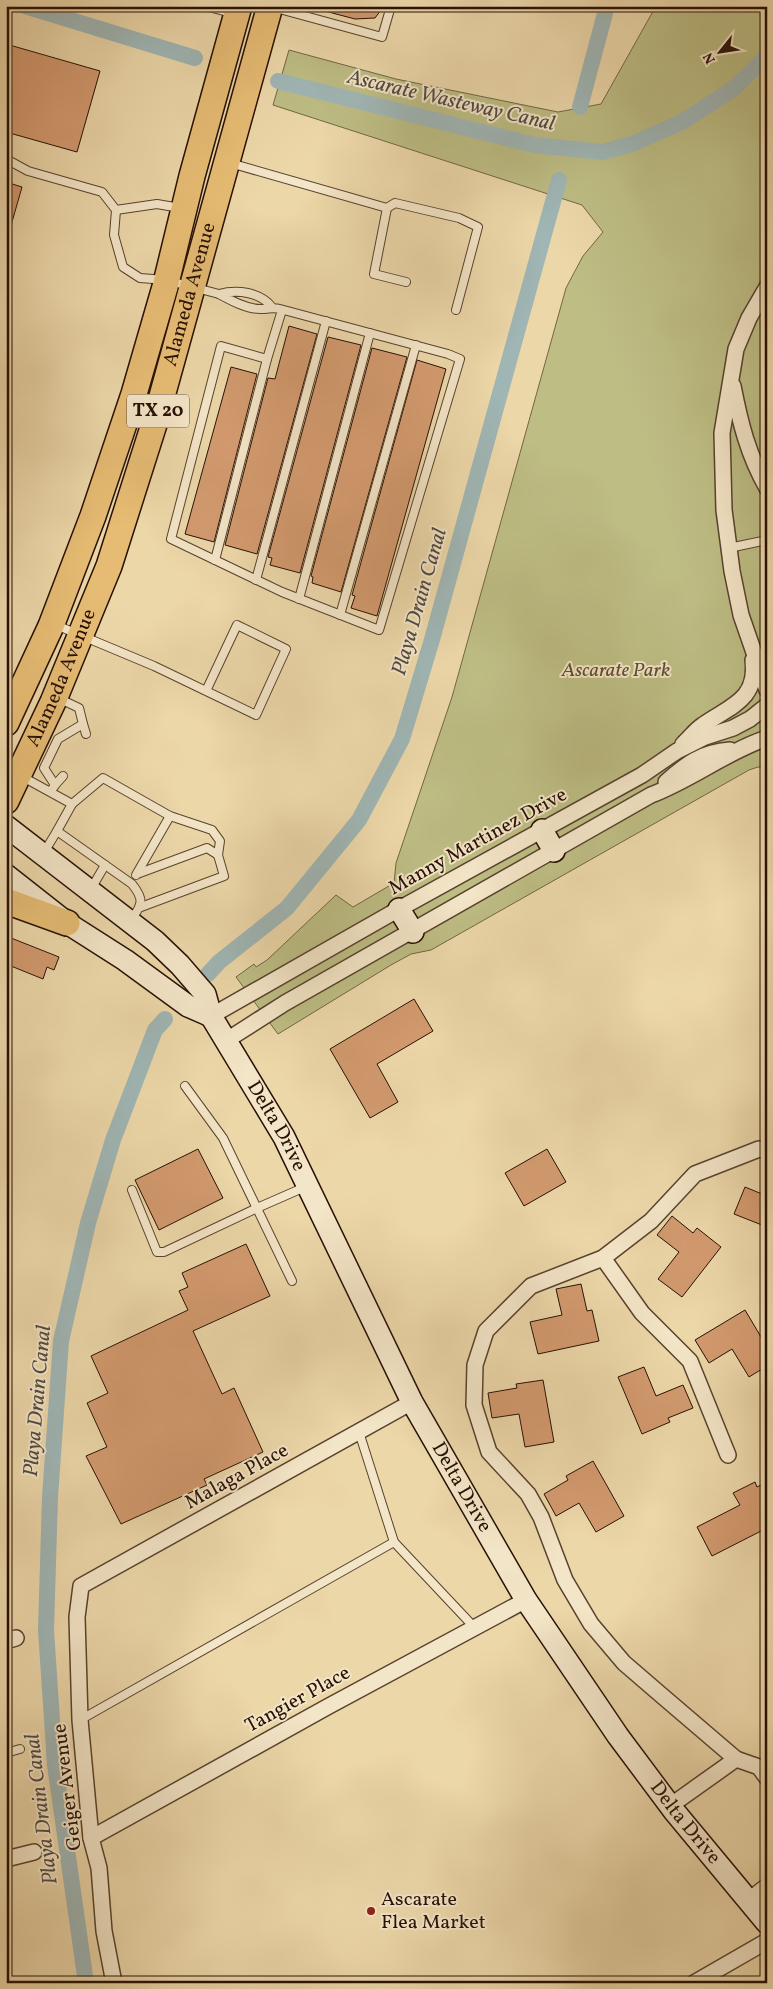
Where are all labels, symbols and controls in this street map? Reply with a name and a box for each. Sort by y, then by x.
north arrow [696,28,746,78]
text: N [699,49,721,67]
water label: Ascarate Wasteway Canal [343,63,558,139]
street label: Alameda Avenue [157,220,223,370]
road number: TX 20 [127,394,189,428]
water label: Playa Drain Canal [385,525,455,679]
street label: Alameda Avenue [20,605,104,752]
park label: Ascarate Park [561,657,670,685]
street label: Manny Martinez Drive [384,781,572,903]
street label: Delta Drive [239,1076,313,1176]
water label: Playa Drain Canal [17,1324,59,1478]
street label: Malaga Place [180,1437,294,1517]
street label: Delta Drive [424,1437,498,1538]
street label: Tangier Place [240,1660,356,1740]
street label: Geiger Avenue [46,1722,90,1852]
water label: Playa Drain Canal [18,1732,66,1886]
street label: Delta Drive [643,1776,727,1871]
place label: Ascarate Flea Market [381,1886,486,1937]
marker: Ascarate Flea Market [365,1905,377,1917]

